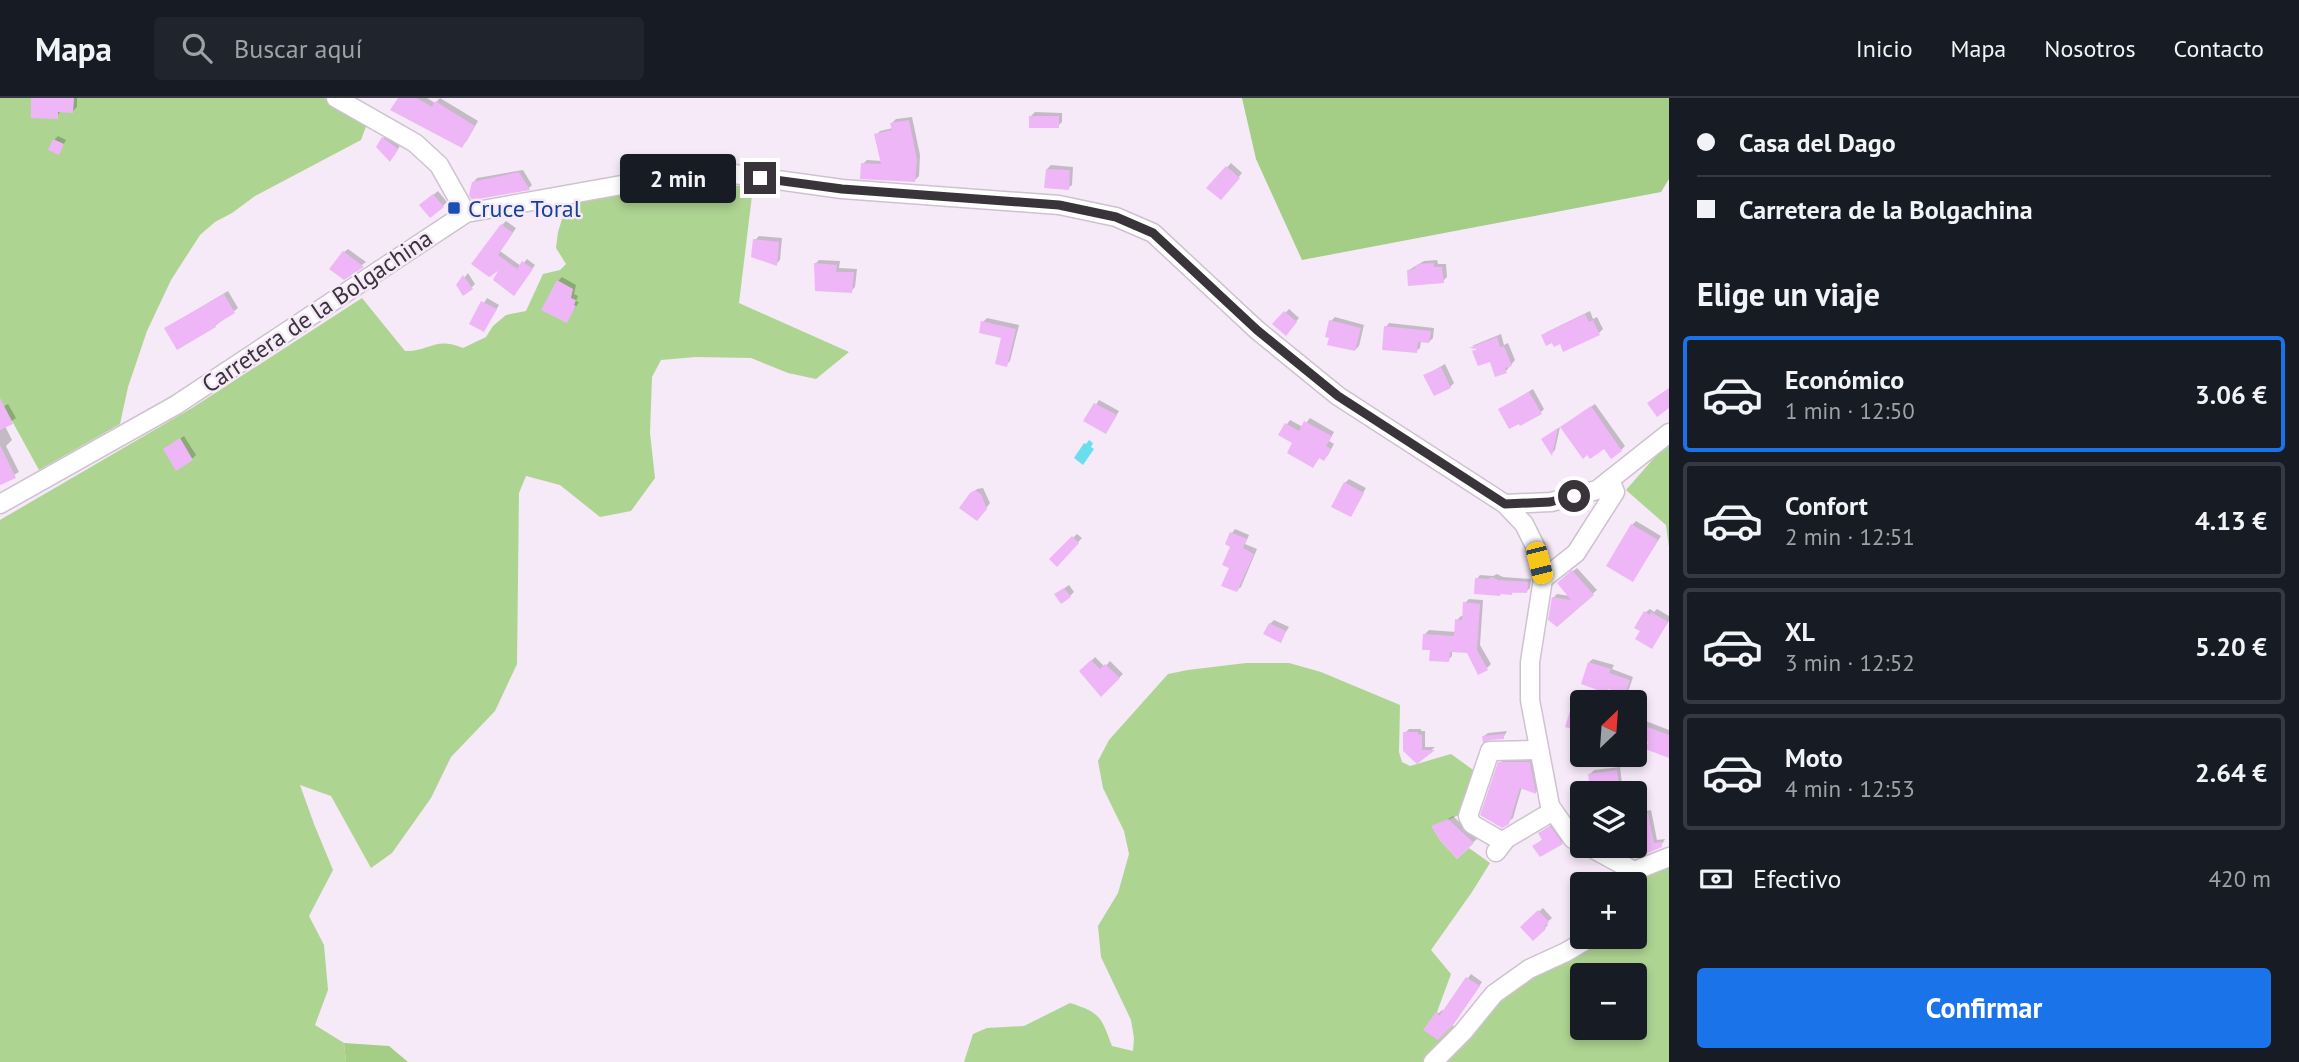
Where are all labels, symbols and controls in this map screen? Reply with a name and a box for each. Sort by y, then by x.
search box [154,17,644,80]
text: Mapa [35,27,112,70]
icon: search [178,29,216,67]
text: Buscar aquí [234,32,362,65]
text: Inicio [1856,33,1913,64]
text: Mapa [1951,33,2006,64]
text: Nosotros [2044,33,2136,64]
text: Contacto [2174,33,2264,64]
text: Casa del Dago [1739,126,1896,159]
callout: 2 min [620,154,736,202]
route end [744,162,776,194]
text: 2 min [650,164,706,193]
place label: Cruce Toral [468,193,581,224]
text: Carretera de la Bolgachina [1739,193,2033,226]
marker: Cruce Toral [446,200,462,216]
street label: Carretera de la Bolgachina [196,222,438,400]
text: Elige un viaje [1697,273,1880,315]
icon: car [1701,363,1764,426]
text: Económico [1785,363,1904,396]
text: 3.06 € [2195,378,2267,411]
text: 1 min · 12:50 [1785,396,1915,425]
route start [1558,480,1590,512]
icon: car [1701,489,1764,552]
text: Confort [1785,489,1868,522]
text: 4.13 € [2195,504,2267,537]
text: 2 min · 12:51 [1785,522,1915,551]
car [1524,540,1555,586]
icon: car [1701,615,1764,678]
text: XL [1785,615,1815,648]
text: 5.20 € [2195,630,2267,663]
text: 3 min · 12:52 [1785,648,1915,677]
north arrow [1570,690,1647,766]
map controls [1570,690,1647,1040]
icon: car [1701,741,1764,804]
text: Moto [1785,741,1843,774]
text: 2.64 € [2195,756,2267,789]
text: 4 min · 12:53 [1785,774,1915,803]
button: layers [1570,781,1647,858]
icon: cash [1697,860,1735,898]
text: Efectivo [1753,862,1842,895]
text: 420 m [2209,864,2271,893]
button: + [1570,872,1647,949]
button: − [1570,963,1647,1040]
button: Confirmar [1697,968,2271,1048]

